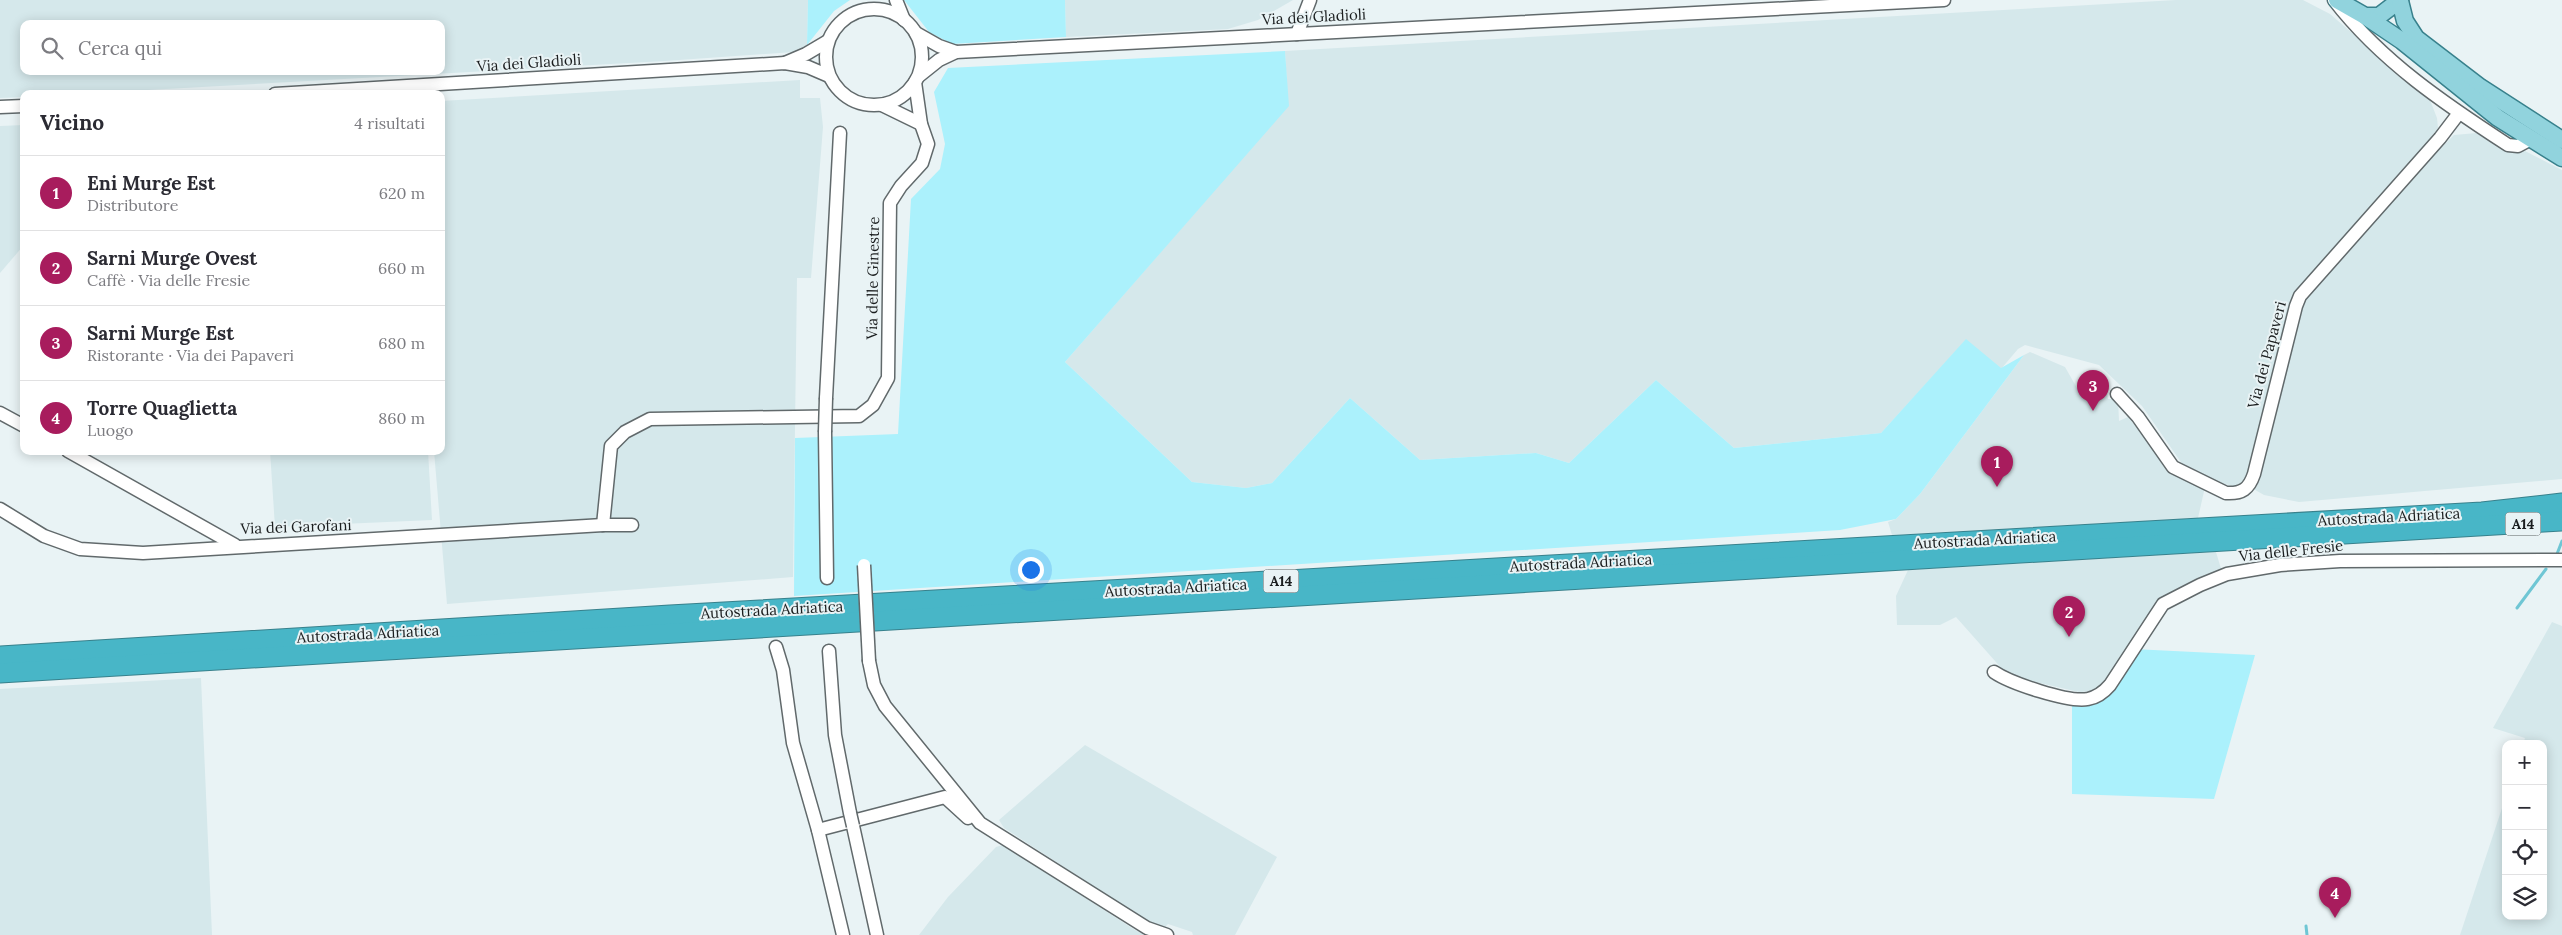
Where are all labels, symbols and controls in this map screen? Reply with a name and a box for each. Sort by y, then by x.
street label: Via dei Gladioli [1260,4,1367,29]
search box [20,20,445,75]
icon: search [38,34,66,62]
text: Cerca qui [78,36,162,60]
street label: Via dei Gladioli [475,49,582,76]
text: Vicino [40,109,104,136]
text: 4 risultati [354,113,425,133]
text: Eni Murge Est [87,171,215,195]
text: 1 [53,183,59,203]
text: 620 m [379,183,425,203]
text: Distributore [87,195,178,215]
street label: Via delle Ginestre [862,216,883,341]
text: Sarni Murge Ovest [87,246,257,270]
text: 2 [52,258,60,278]
text: 660 m [378,258,425,278]
text: Caffè · Via delle Fresie [87,270,250,290]
street label: Via dei Papaveri [2243,299,2290,412]
text: Sarni Murge Est [87,321,234,345]
text: 3 [52,333,60,353]
text: 680 m [378,333,425,353]
text: Ristorante · Via dei Papaveri [87,345,294,365]
pin: 3 [2077,370,2109,411]
text: Torre Quaglietta [87,396,237,420]
text: 4 [52,408,60,428]
text: 860 m [378,408,425,428]
text: Luogo [87,420,133,440]
pin: 1 [1981,446,2013,487]
street label: Autostrada Adriatica [2316,503,2461,530]
road number: A14 [2506,512,2540,536]
street label: Via dei Garofani [239,515,352,538]
street label: Autostrada Adriatica [1912,526,2057,553]
street label: Via delle Fresie [2237,536,2344,566]
street label: Autostrada Adriatica [1508,549,1653,576]
your location [1018,557,1044,583]
road number: A14 [1264,570,1298,592]
street label: Autostrada Adriatica [1103,574,1248,601]
street label: Autostrada Adriatica [699,596,844,623]
pin: 2 [2053,596,2085,637]
street label: Autostrada Adriatica [295,620,440,647]
map controls [2502,740,2547,920]
button: + [2502,740,2547,785]
button: − [2502,785,2547,830]
button: locate [2502,830,2547,875]
button: layers [2502,875,2547,920]
pin: 4 [2319,877,2351,918]

